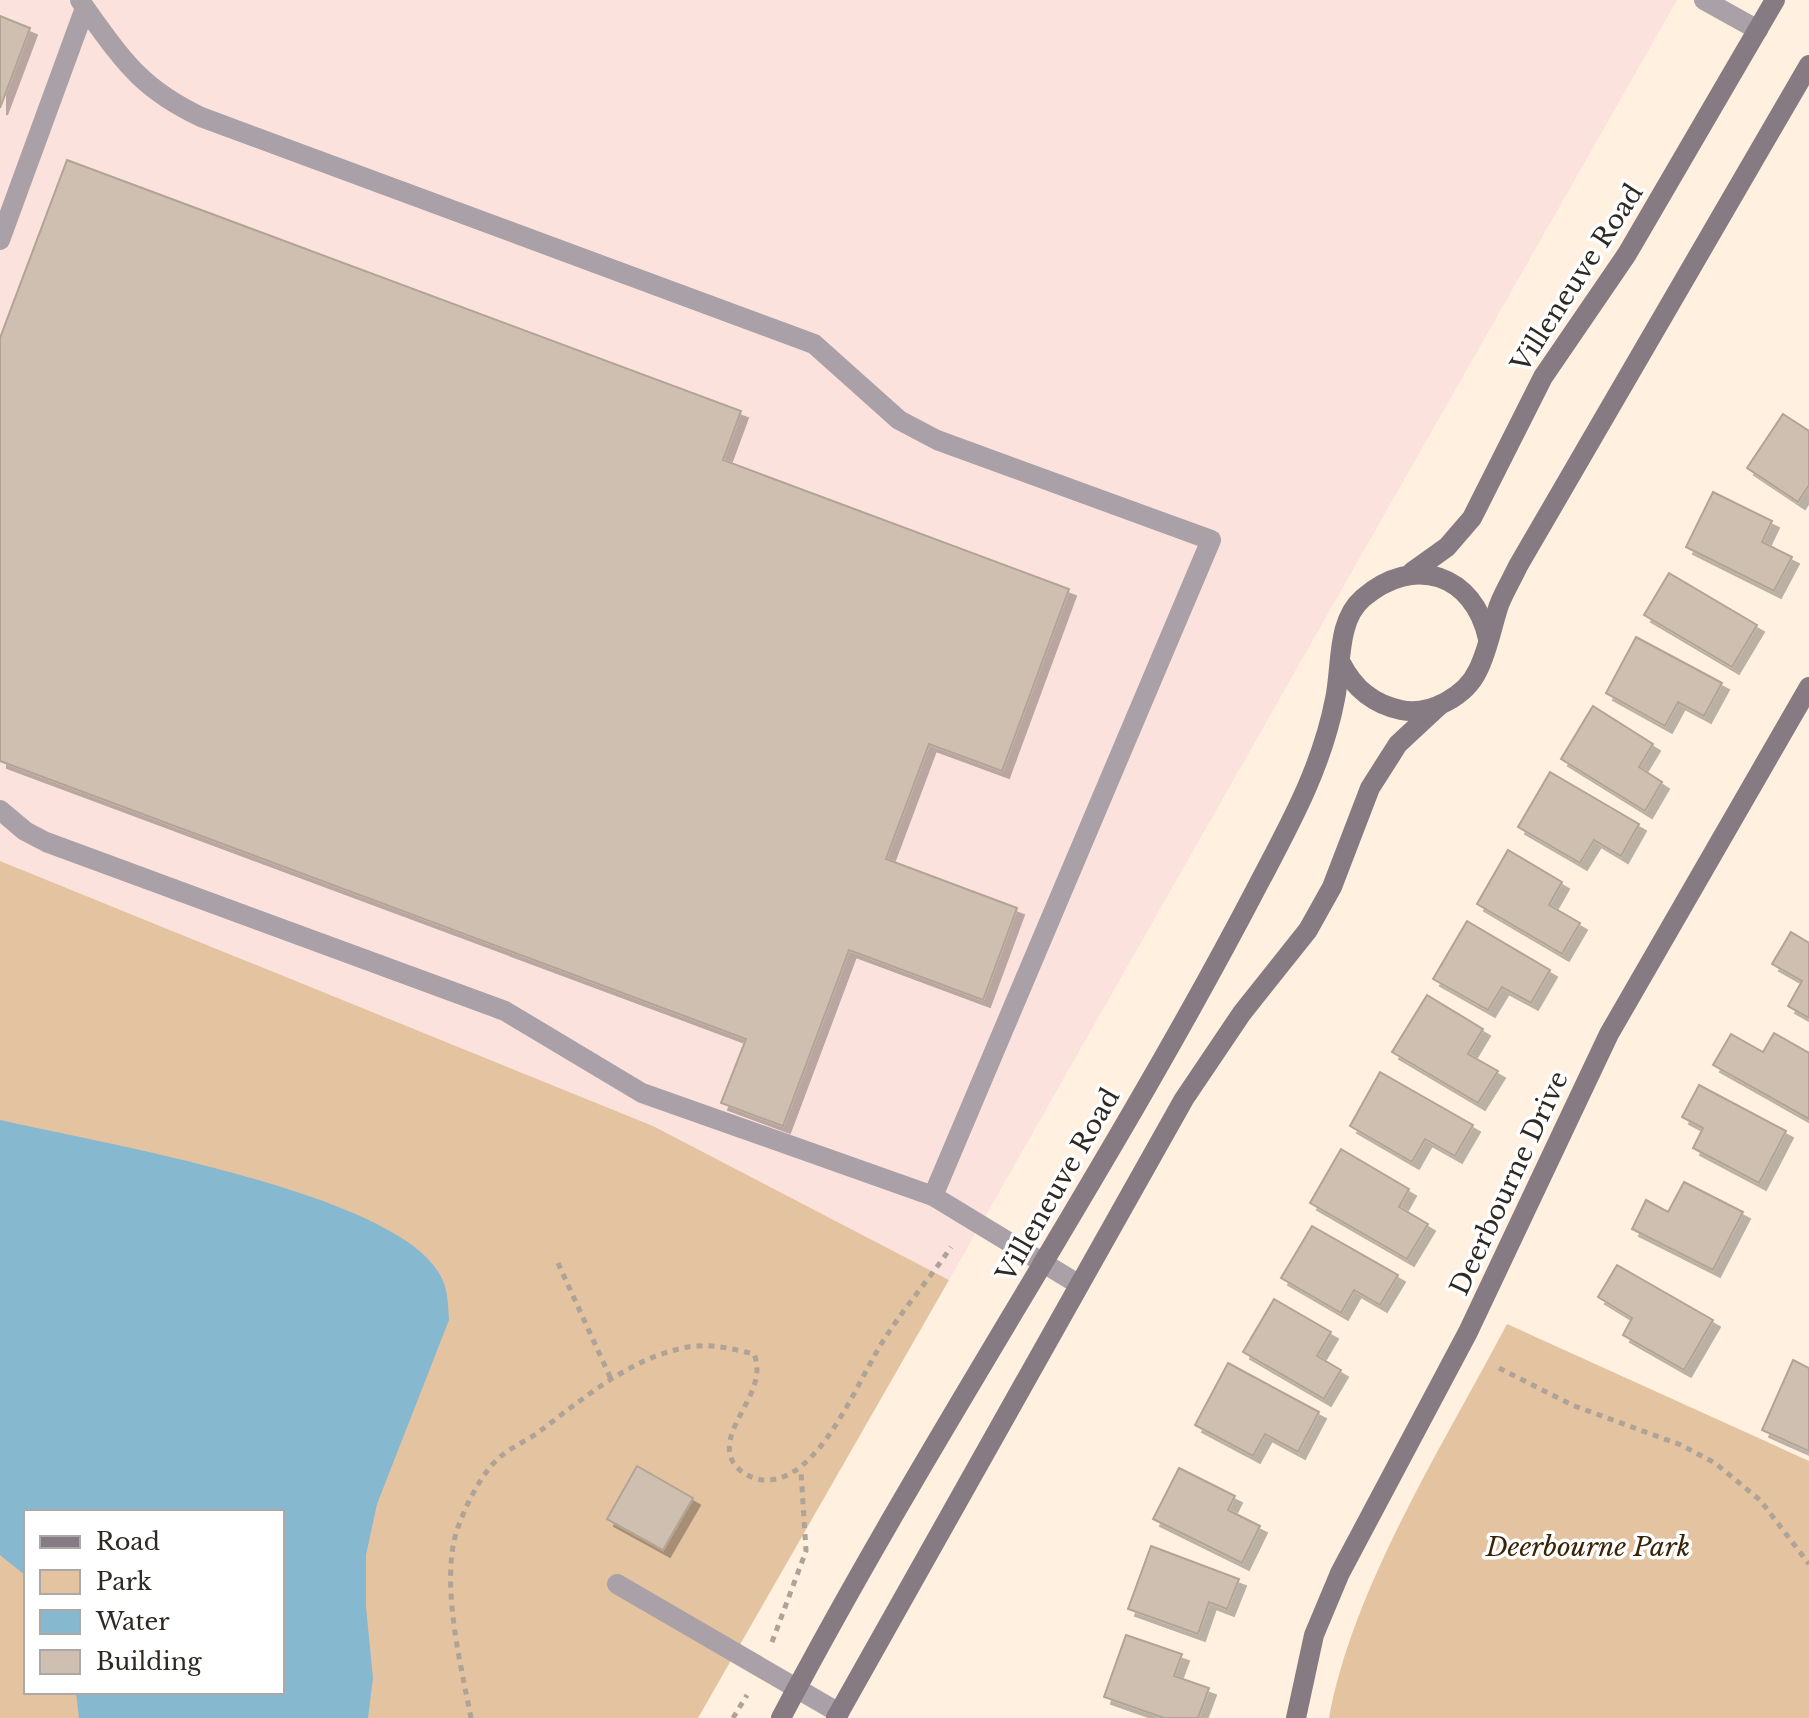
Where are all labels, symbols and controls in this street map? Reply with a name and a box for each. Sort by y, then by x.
street label: Villeneuve Road [1504,178,1650,379]
street label: Deerbourne Drive [1443,1066,1575,1300]
street label: Villeneuve Road [989,1083,1126,1288]
legend [24,1510,284,1694]
text: Road [96,1527,160,1556]
park label: Deerbourne Park [1485,1531,1690,1563]
text: Park [96,1567,152,1596]
text: Water [95,1607,170,1636]
text: Building [96,1647,202,1676]

